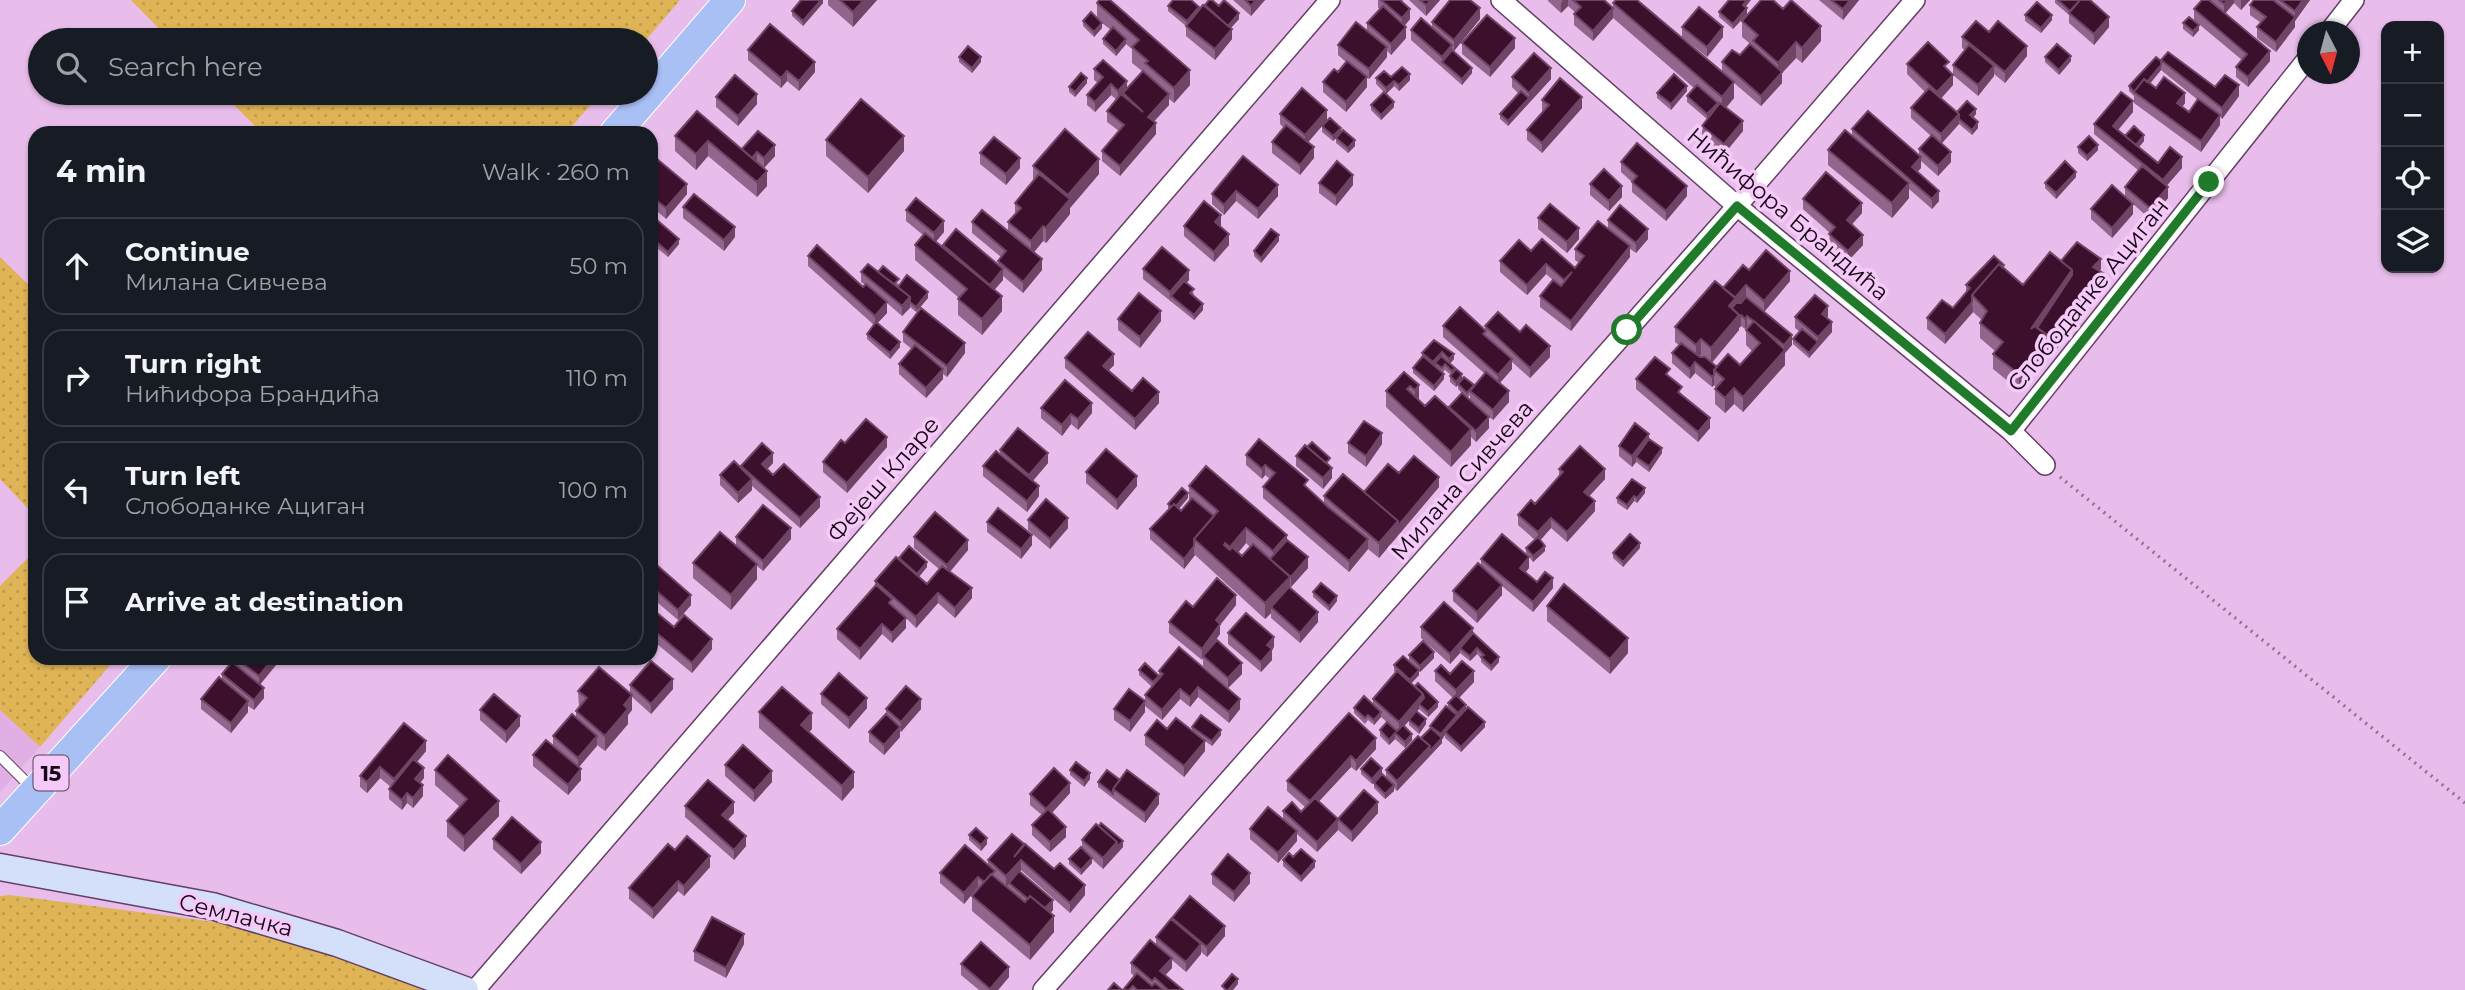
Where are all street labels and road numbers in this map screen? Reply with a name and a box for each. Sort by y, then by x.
street label: Нићифора Брандића [1681,121,1895,307]
street label: Слободанке Ациган [2001,193,2175,397]
street label: Милана Сивчева [1385,394,1539,566]
street label: Фејеш Кларе [821,411,945,547]
road number: 15 [34,756,68,790]
street label: Семлачка [176,887,296,943]

